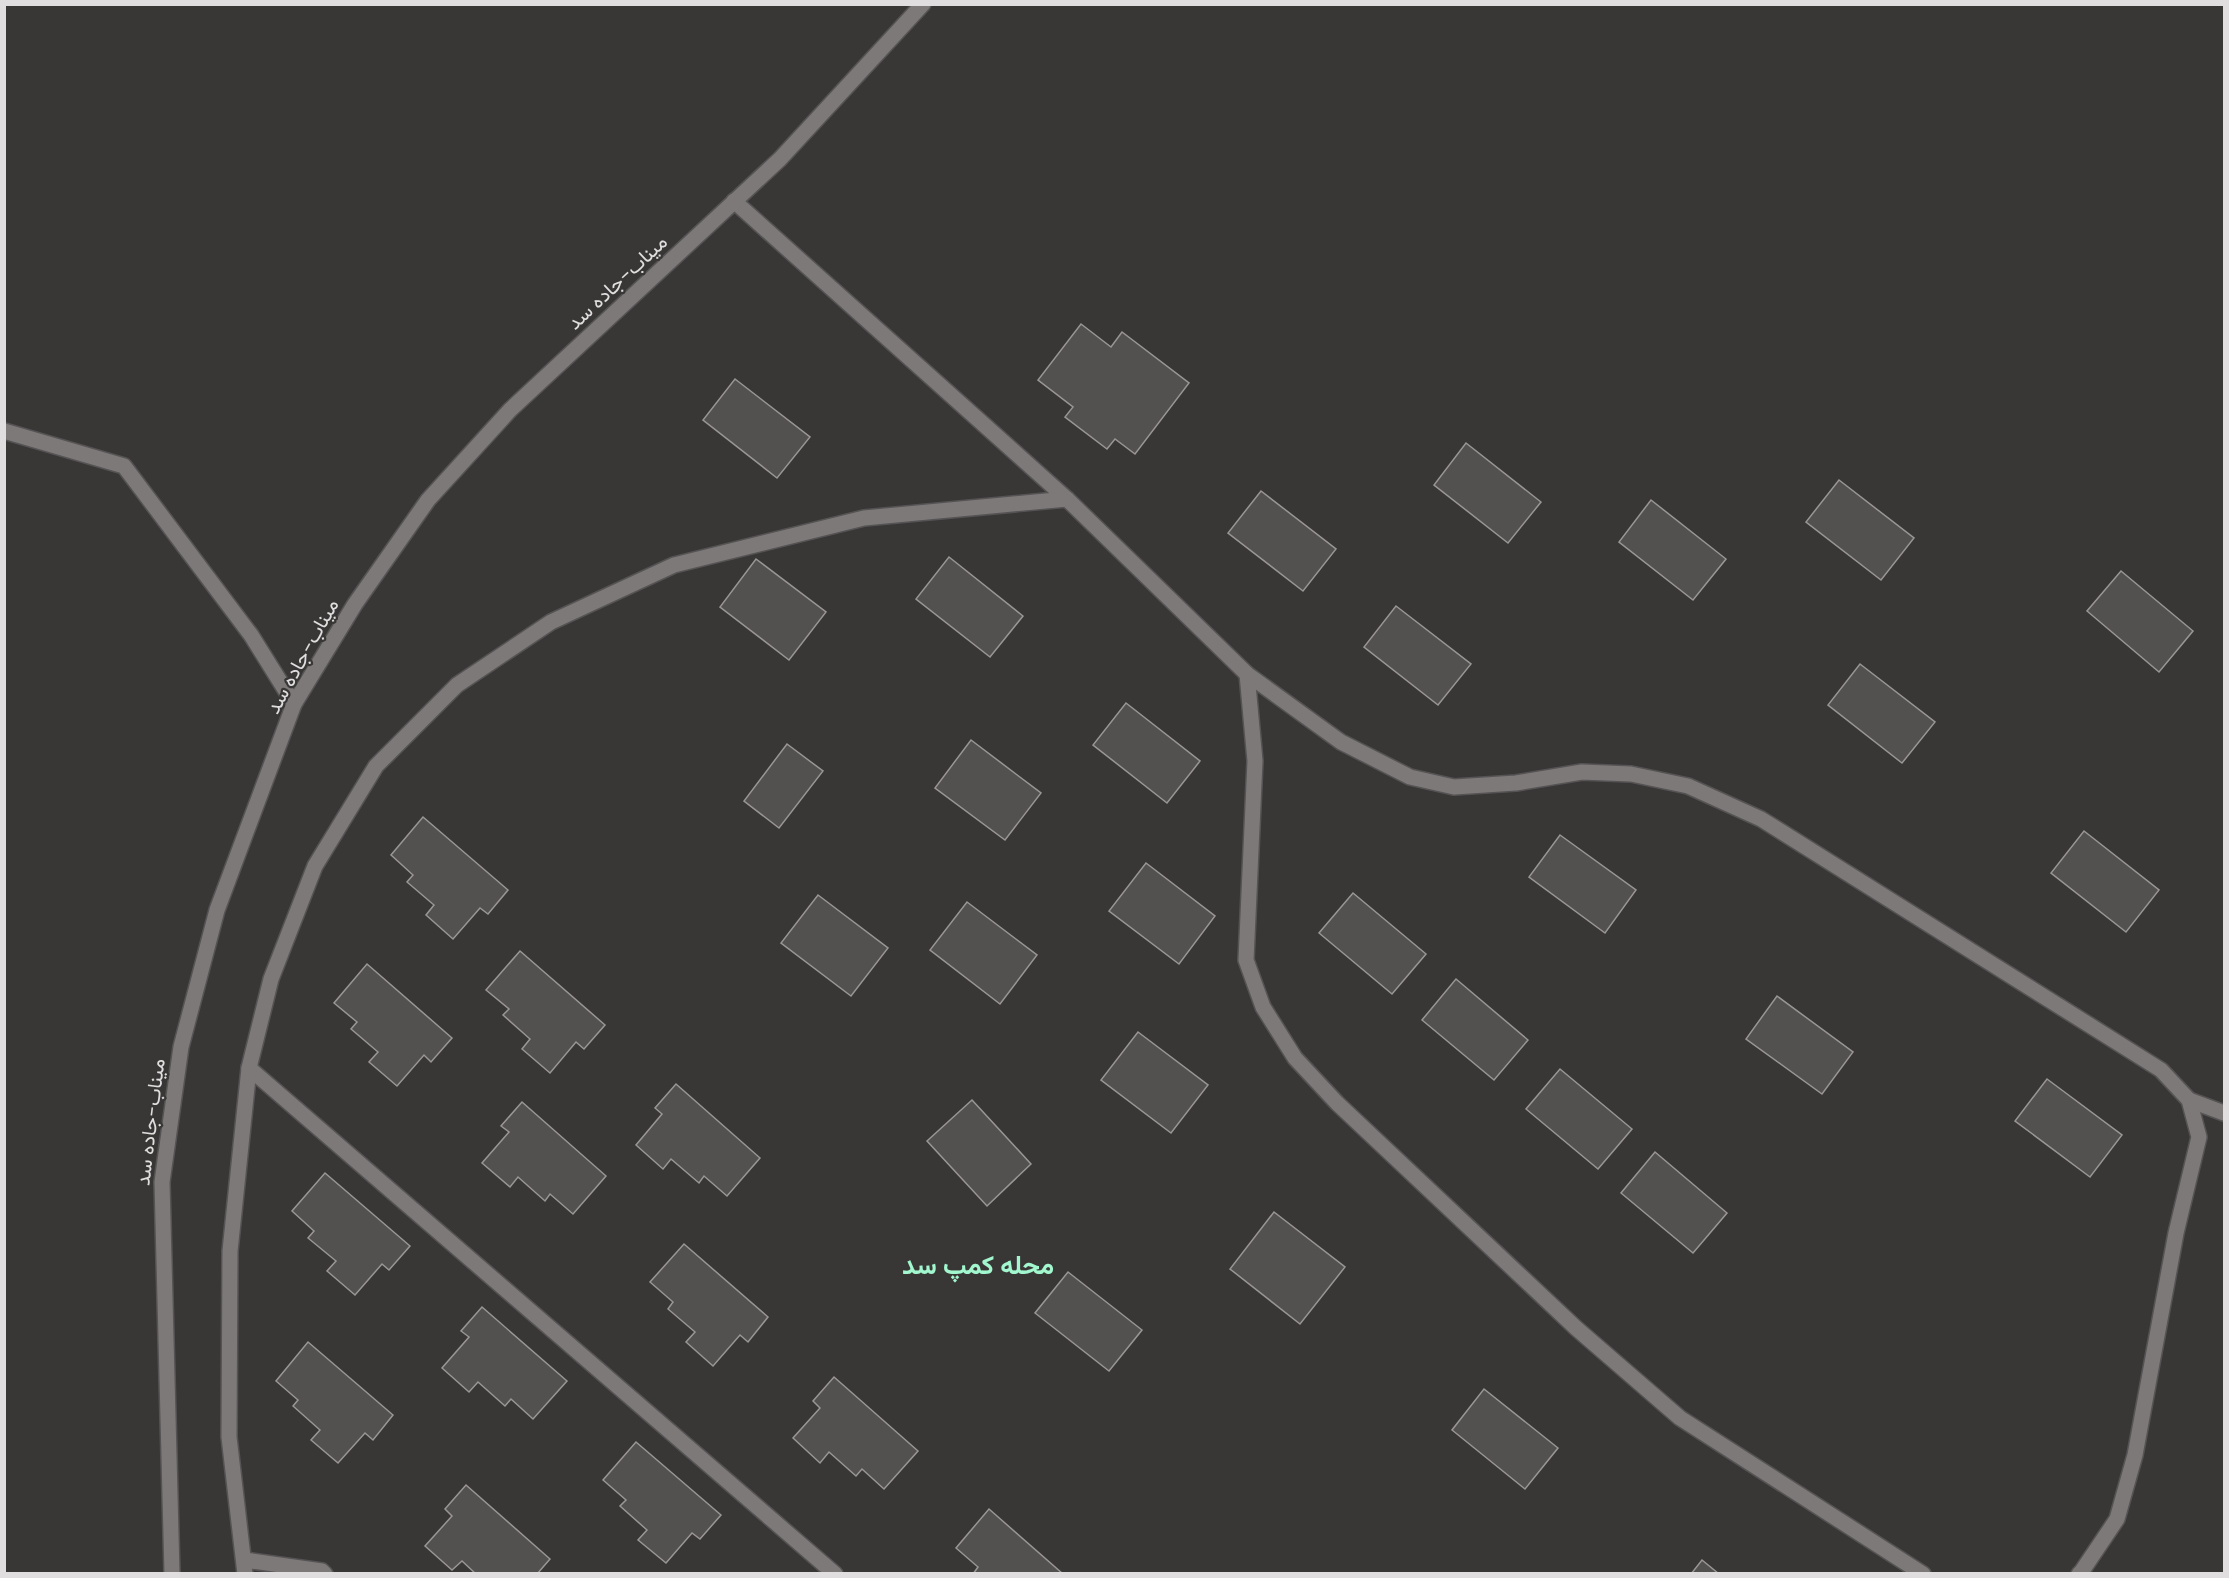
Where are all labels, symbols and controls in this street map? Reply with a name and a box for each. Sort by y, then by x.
street label: میناب-جاده سد [561,229,672,334]
street label: میناب-جاده سد [260,594,343,718]
street label: میناب-جاده سد [129,1057,170,1187]
district label: محله کمپ سد [902,1248,1054,1283]

